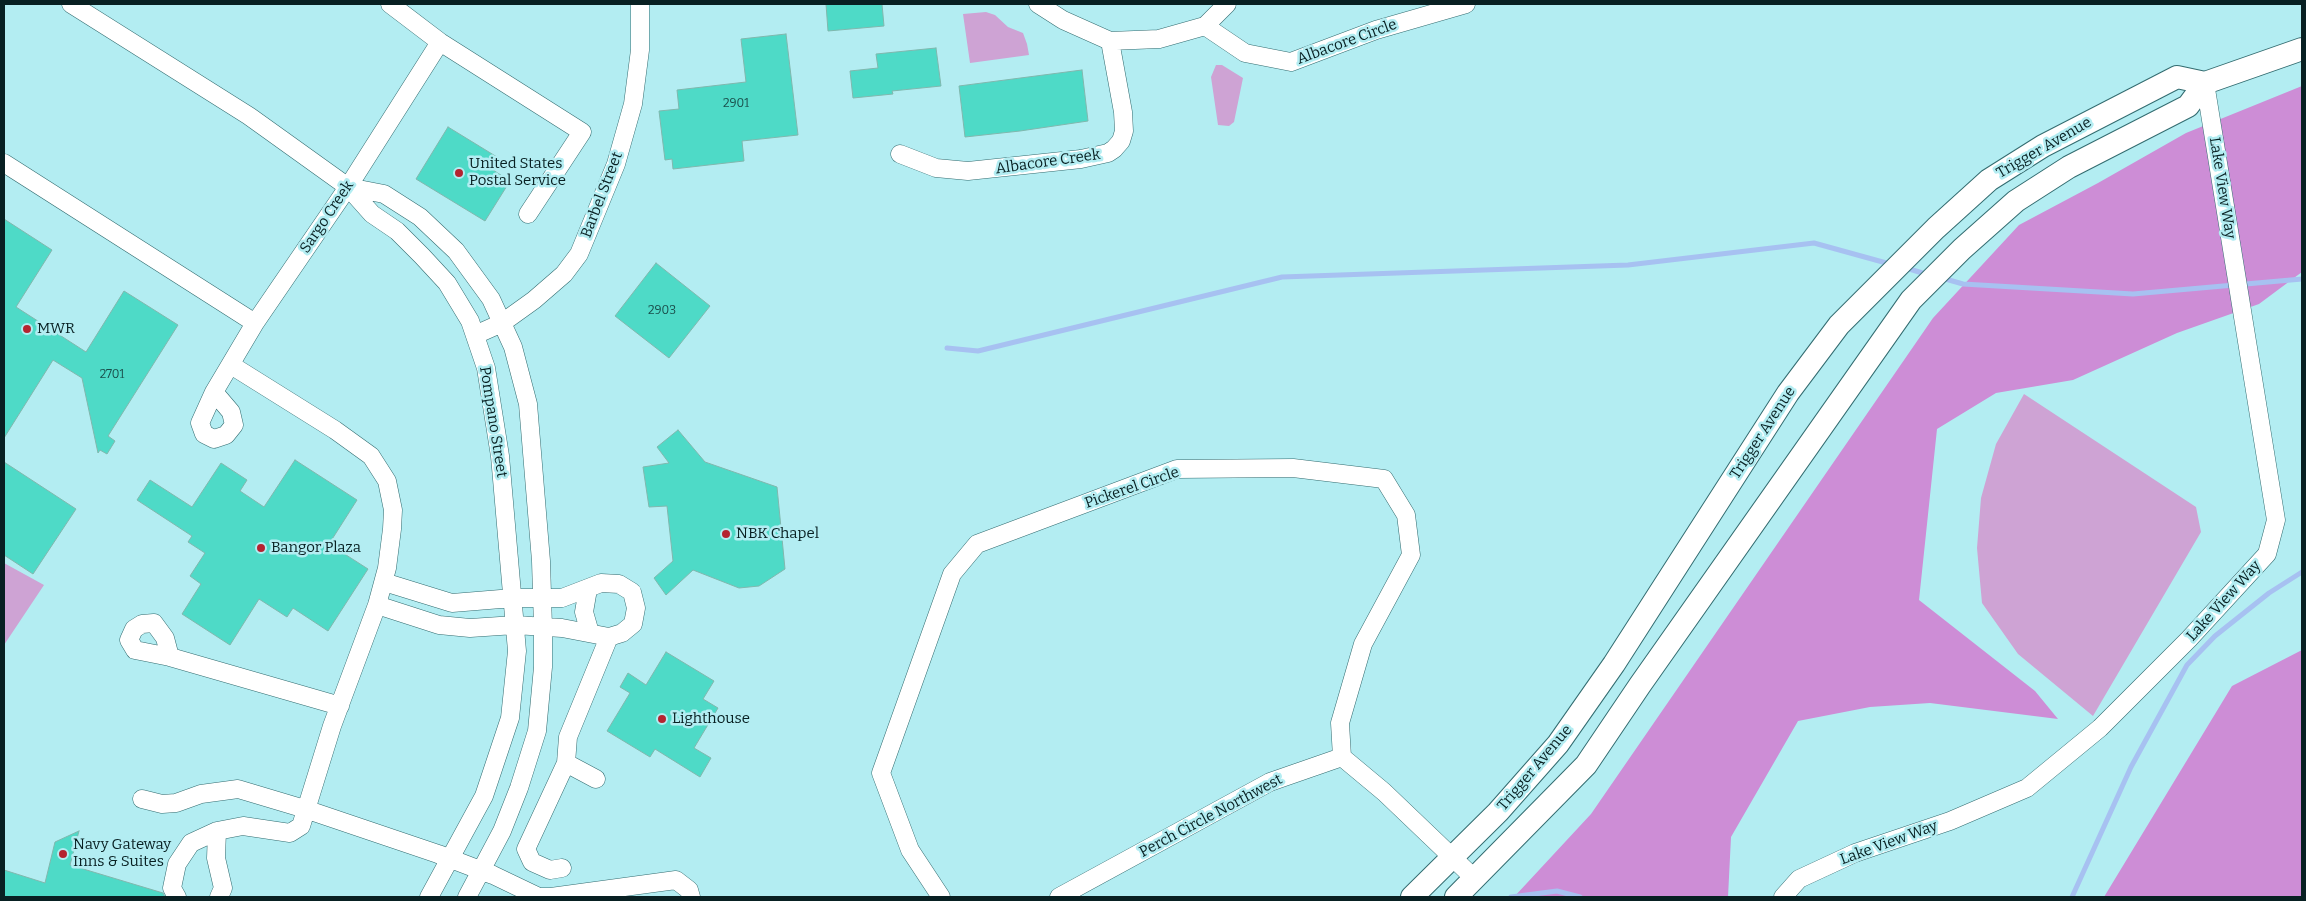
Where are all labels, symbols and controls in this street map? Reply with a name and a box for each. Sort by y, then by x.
street label: Albacore Circle [1295,16,1399,68]
house number: 2901 [723,97,749,111]
street label: Trigger Avenue [1993,114,2095,182]
street label: Lake View Way [2205,136,2239,240]
street label: Albacore Creek [994,146,1102,178]
street label: Barbel Street [577,150,627,240]
place label: United States Postal Service [469,155,566,190]
marker: United States Postal Service [453,167,465,179]
street label: Sargo Creek [296,177,358,257]
house number: 2903 [648,304,676,318]
place label: MWR [37,320,75,338]
marker: MWR [21,323,33,335]
street label: Pompano Street [475,365,511,479]
house number: 2701 [100,368,124,382]
street label: Trigger Avenue [1726,383,1800,483]
street label: Pickerel Circle [1082,463,1182,513]
place label: NBK Chapel [736,525,819,543]
marker: NBK Chapel [720,528,732,540]
place label: Bangor Plaza [271,539,361,557]
marker: Bangor Plaza [255,542,267,554]
street label: Lake View Way [2183,557,2265,645]
place label: Lighthouse [672,710,750,728]
marker: Lighthouse [656,713,668,725]
street label: Trigger Avenue [1494,721,1576,815]
street label: Perch Circle Northwest [1136,771,1286,861]
street label: Lake View Way [1838,817,1940,869]
place label: Navy Gateway Inns & Suites [73,836,171,871]
marker: Navy Gateway Inns & Suites [57,848,69,860]

